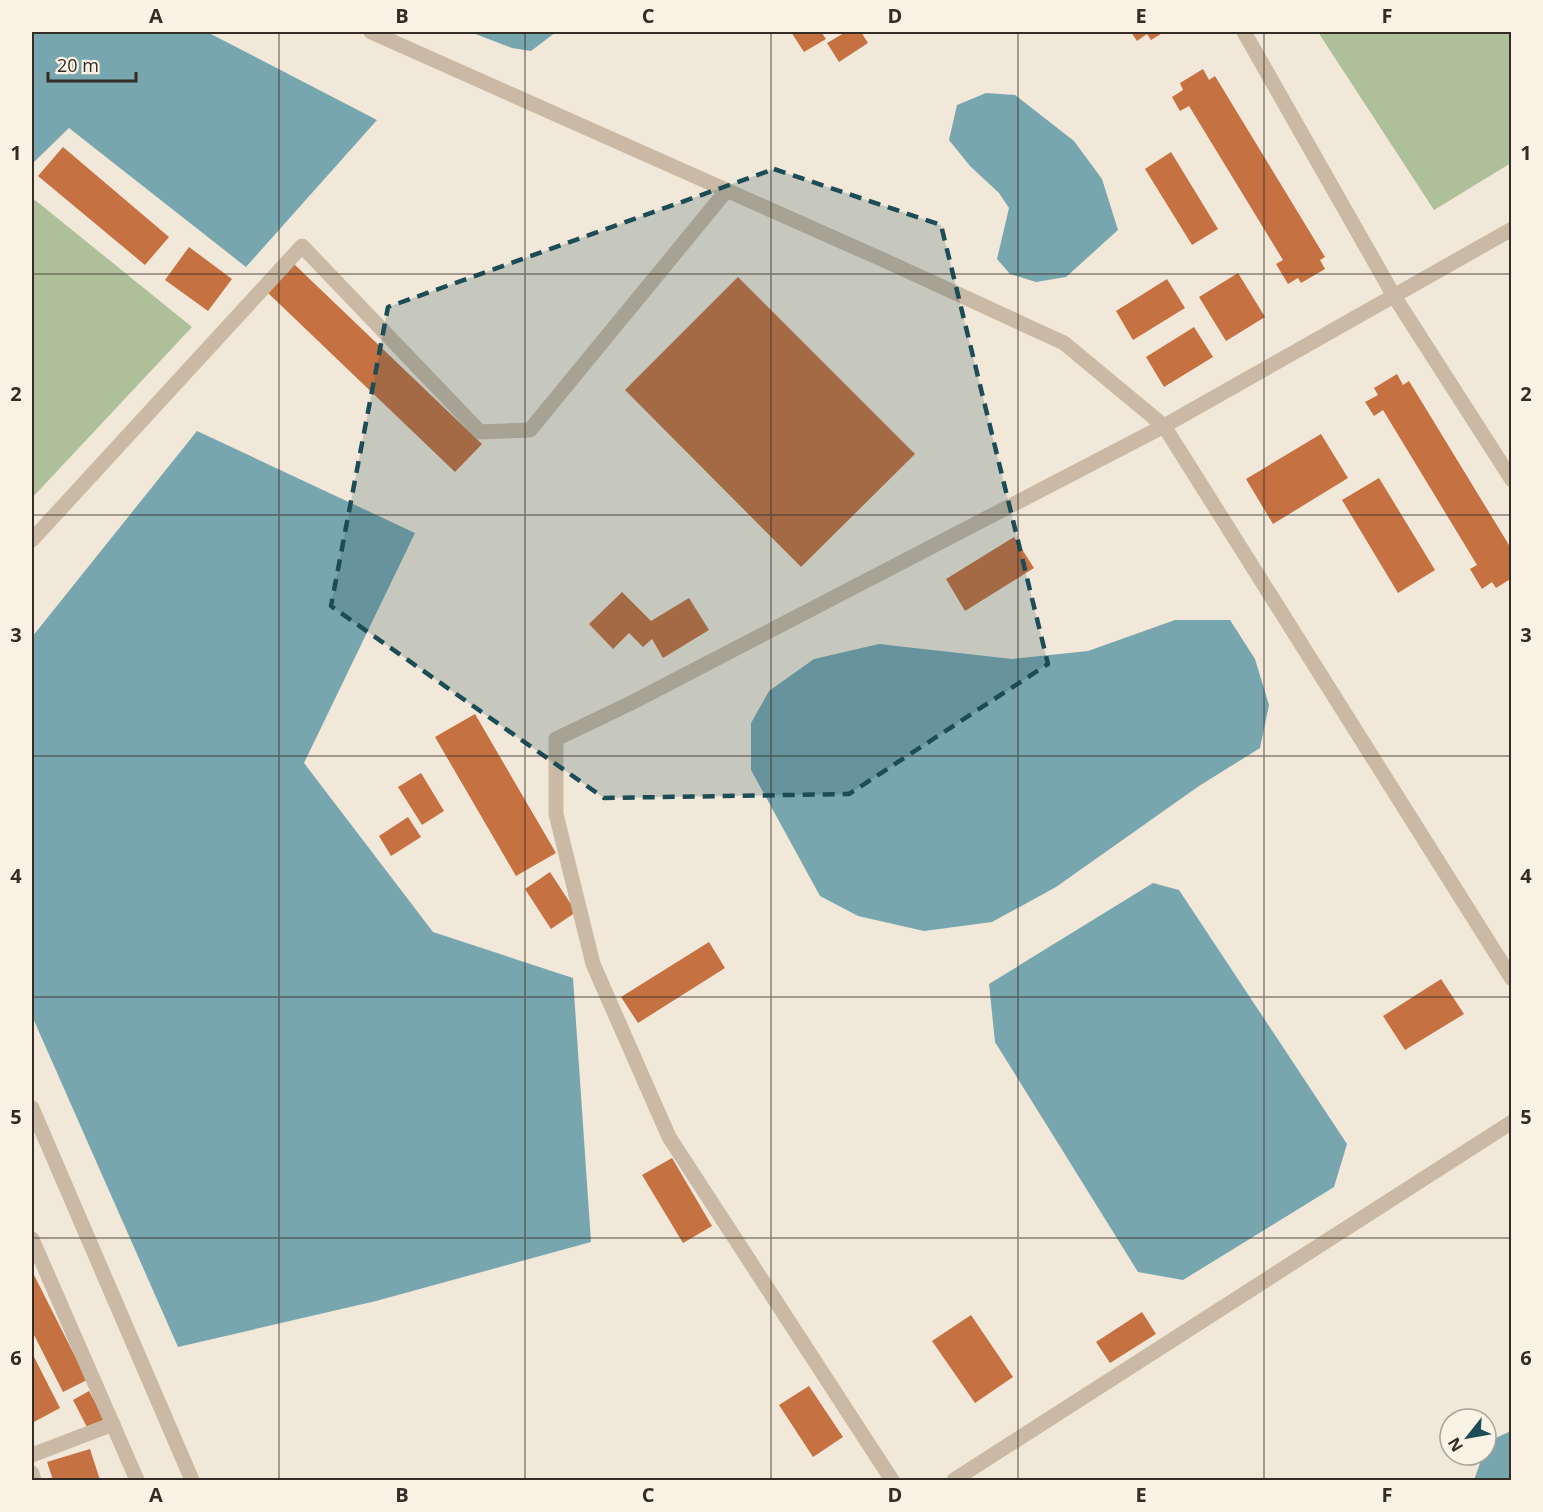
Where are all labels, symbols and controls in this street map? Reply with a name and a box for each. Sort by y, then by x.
text: A [149,2,163,29]
text: B [395,2,409,29]
text: C [642,2,655,29]
text: D [888,2,902,29]
text: E [1135,2,1147,29]
text: F [1382,2,1392,29]
scale bar [48,45,136,83]
text: 20 m [57,53,99,77]
text: 1 [10,139,22,166]
text: 1 [1520,139,1532,166]
text: 2 [10,380,22,407]
text: 2 [1520,380,1532,407]
text: 3 [10,621,22,648]
text: 3 [1520,621,1532,648]
text: 4 [10,862,22,889]
text: 4 [1520,862,1532,889]
text: 5 [10,1103,22,1130]
text: 5 [1520,1103,1532,1130]
text: 6 [10,1344,22,1371]
text: 6 [1520,1344,1532,1371]
north arrow [1438,1407,1498,1467]
text: N [1442,1433,1468,1456]
text: A [149,1481,163,1508]
text: B [395,1481,409,1508]
text: C [642,1481,655,1508]
text: D [888,1481,902,1508]
text: E [1135,1481,1147,1508]
text: F [1382,1481,1392,1508]

